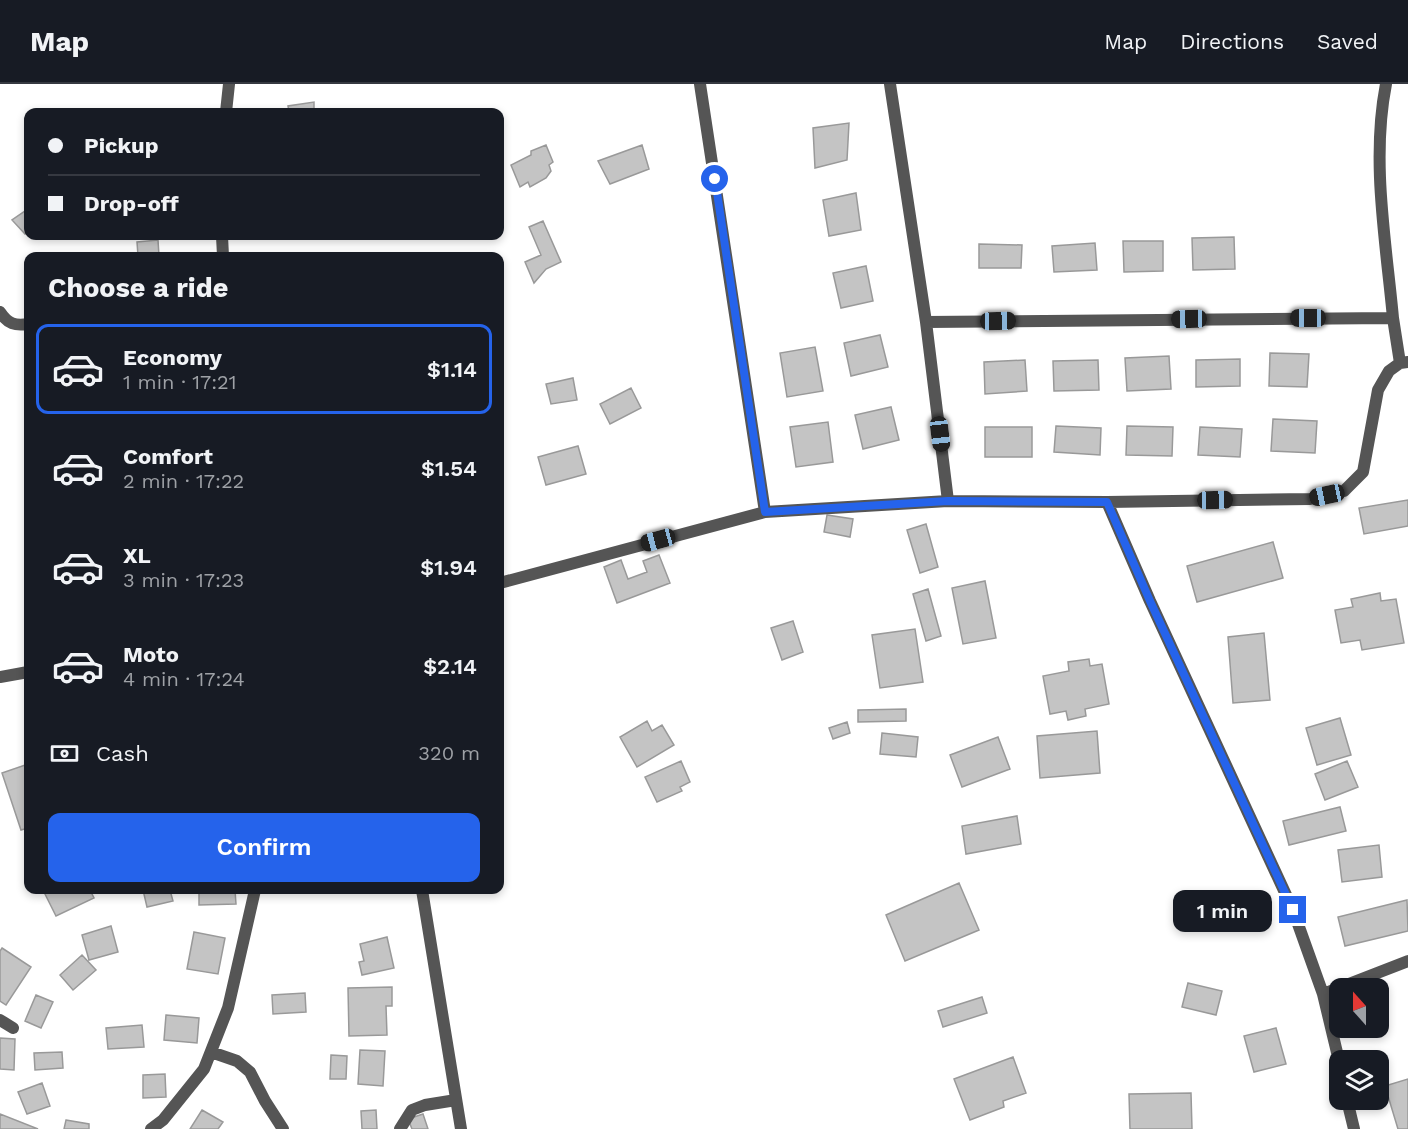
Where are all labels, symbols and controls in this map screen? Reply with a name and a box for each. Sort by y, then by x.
text: Map [30,25,89,58]
text: Map [1104,29,1147,54]
text: Directions [1180,29,1284,54]
text: Saved [1317,29,1378,54]
text: Pickup [84,133,159,158]
route start [701,165,728,192]
text: Drop-off [84,191,179,216]
text: Choose a ride [48,272,228,304]
car [1290,309,1326,327]
car [1171,310,1207,328]
car [980,312,1016,330]
icon: car [51,342,105,396]
text: Economy [123,345,222,370]
text: $1.14 [427,357,477,382]
text: 1 min · 17:21 [123,370,237,394]
car [929,415,951,453]
icon: car [51,441,105,495]
text: Comfort [123,444,213,469]
text: $1.54 [421,456,477,481]
text: 2 min · 17:22 [123,469,244,493]
car [1308,482,1346,508]
car [1197,491,1233,509]
car [638,527,678,553]
icon: car [51,540,105,594]
text: XL [123,543,151,568]
text: $1.94 [420,555,477,580]
text: 3 min · 17:23 [123,568,244,592]
icon: car [51,639,105,693]
text: Moto [123,642,179,667]
text: $2.14 [423,654,477,679]
text: 4 min · 17:24 [123,667,245,691]
icon: cash [48,737,81,770]
text: Cash [96,741,149,766]
text: 320 m [418,741,480,765]
button: Confirm [48,813,480,882]
callout: 1 min [1173,889,1272,931]
route end [1279,896,1306,923]
text: 1 min [1197,899,1248,923]
north arrow [1329,978,1389,1038]
map controls [1329,978,1389,1110]
button: layers [1329,1050,1389,1110]

